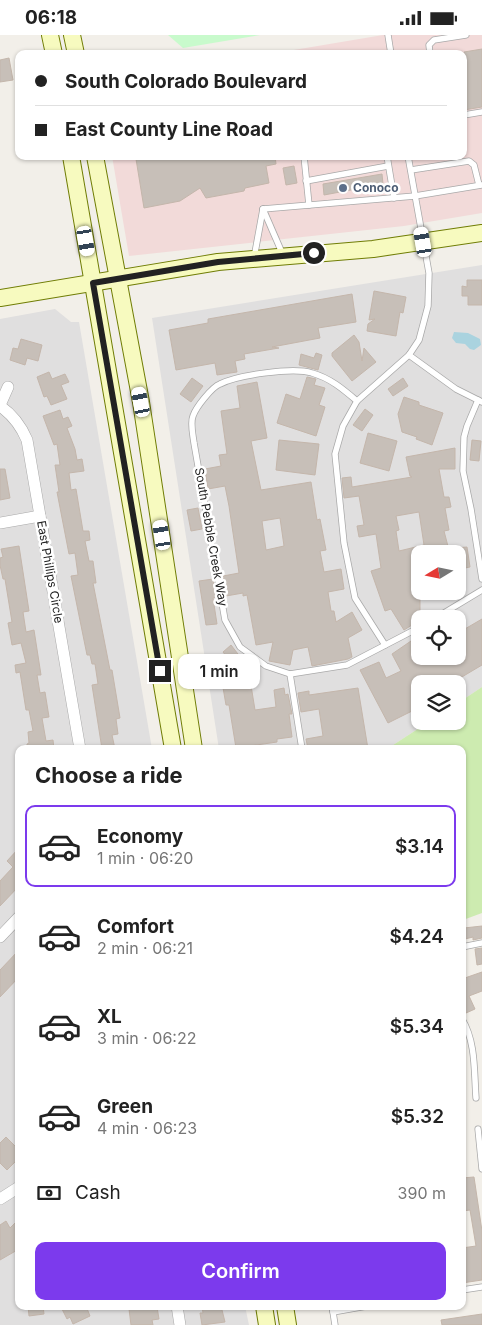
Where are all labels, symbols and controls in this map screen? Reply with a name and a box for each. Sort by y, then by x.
text: 06:18 [25,6,77,29]
text: South Colorado Boulevard [65,70,307,93]
text: East County Line Road [65,118,273,141]
place label: Conoco [353,180,399,195]
marker: Conoco [337,182,349,194]
car [76,225,95,257]
car [413,226,432,258]
route start [303,242,325,264]
car [130,386,151,418]
street label: South Pebble Creek Way [192,466,231,608]
car [152,519,171,551]
street label: East Phillips Circle [34,520,67,624]
north arrow [411,545,466,600]
map controls [411,545,466,730]
button: locate [411,610,466,665]
callout: 1 min [178,653,260,689]
route end [149,660,171,682]
text: 1 min [199,661,239,681]
button: layers [411,675,466,730]
text: Choose a ride [35,762,183,788]
icon: car [37,824,82,869]
text: Economy [97,825,183,848]
text: $3.14 [395,835,444,858]
text: 1 min · 06:20 [97,848,193,868]
icon: car [37,914,82,959]
text: Comfort [97,915,174,938]
text: $4.24 [389,925,444,948]
text: 2 min · 06:21 [97,938,193,958]
icon: car [37,1004,82,1049]
text: XL [97,1005,122,1028]
text: $5.34 [390,1015,444,1038]
text: 3 min · 06:22 [97,1028,196,1048]
icon: car [37,1094,82,1139]
text: Green [97,1095,153,1118]
text: $5.32 [391,1105,444,1128]
text: 4 min · 06:23 [97,1118,197,1138]
icon: cash [35,1179,63,1207]
text: Cash [75,1181,121,1204]
text: 390 m [398,1183,446,1203]
button: Confirm [35,1242,446,1300]

